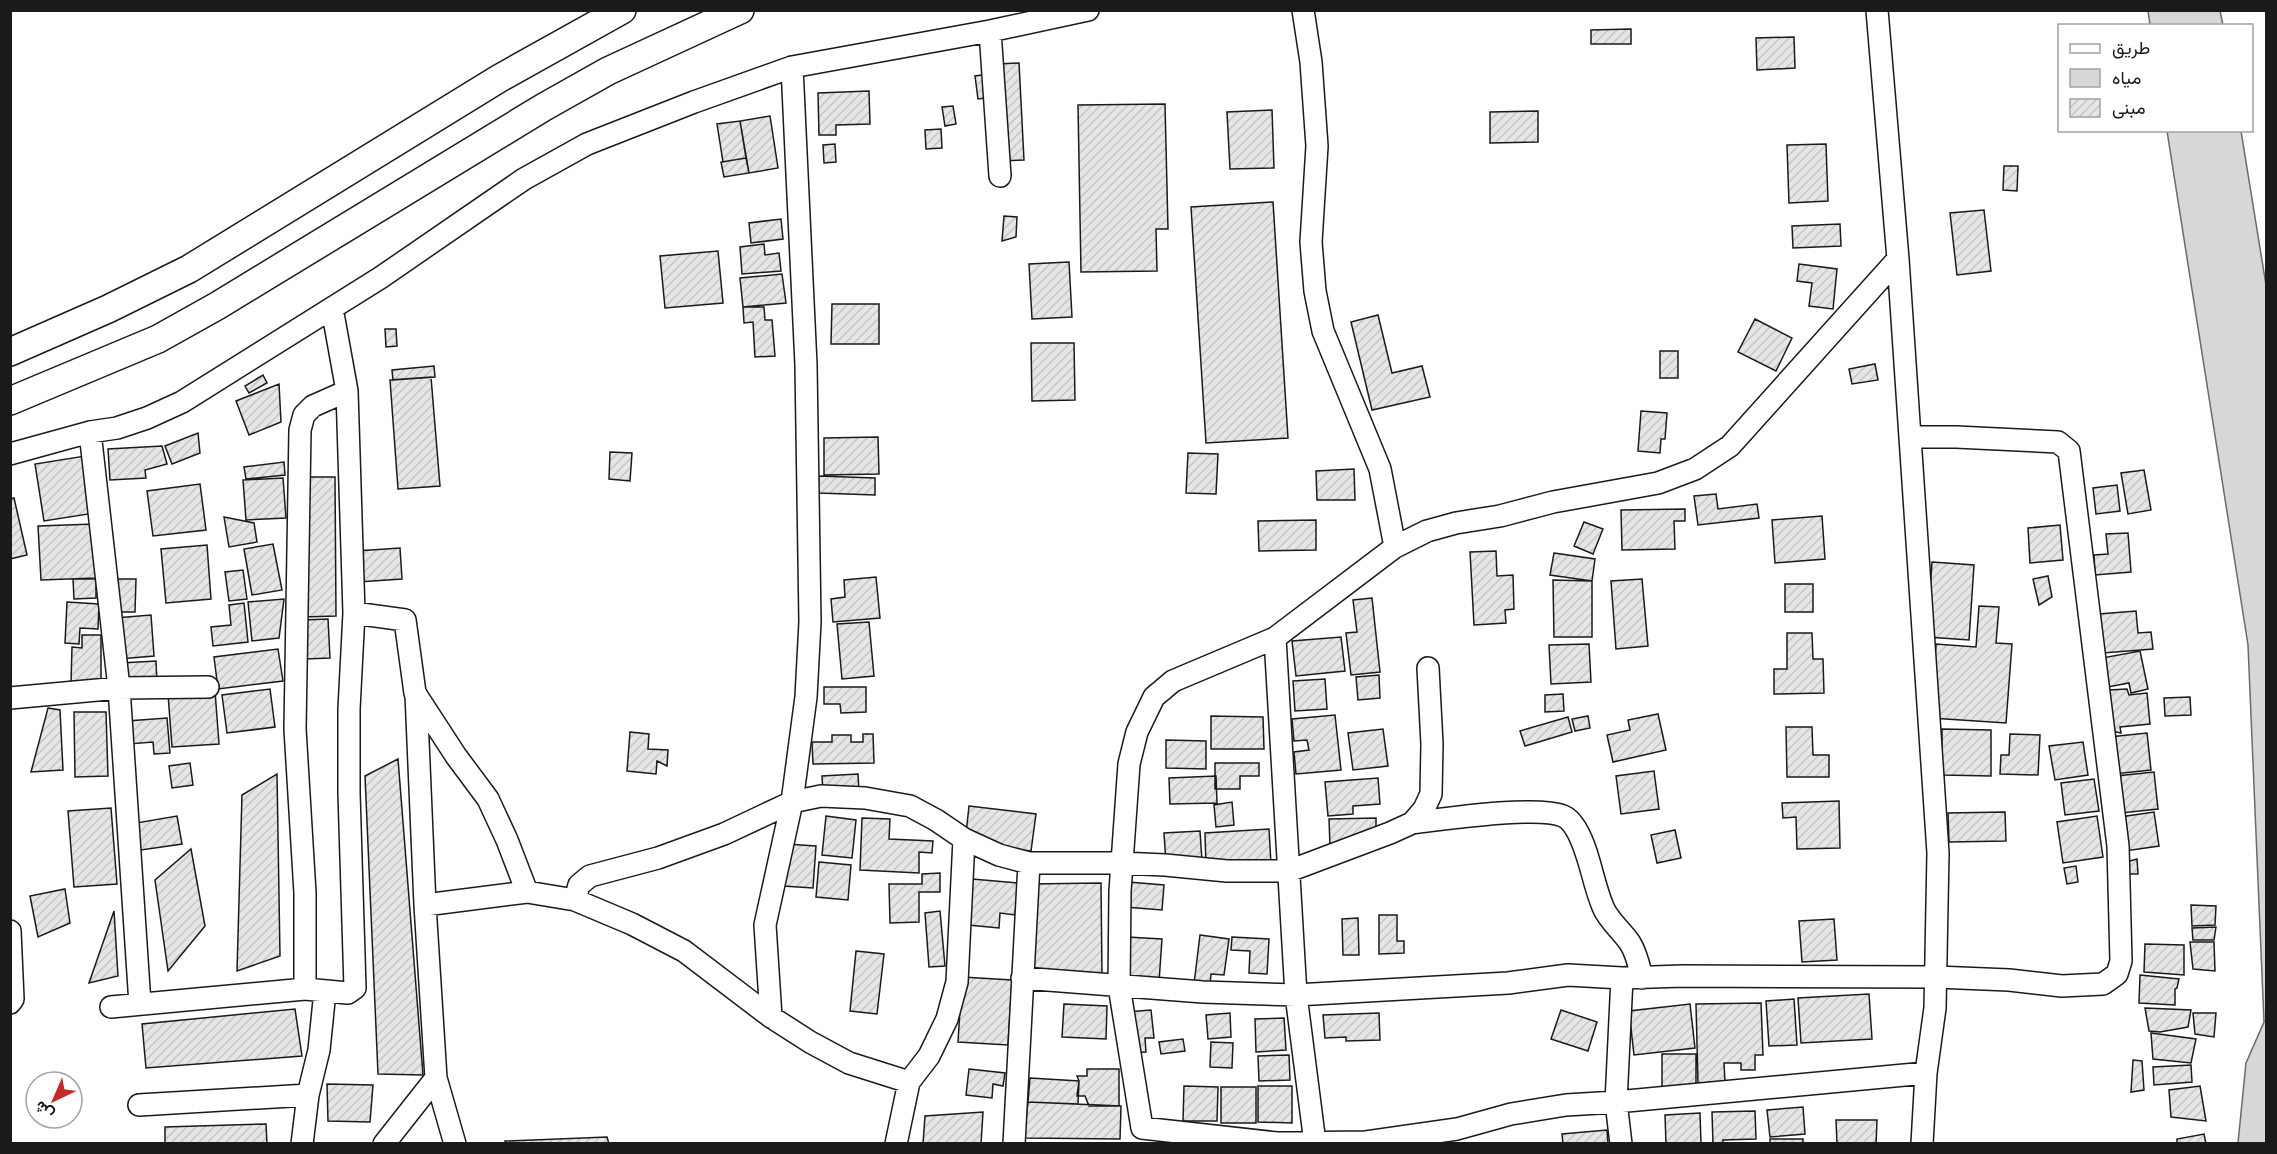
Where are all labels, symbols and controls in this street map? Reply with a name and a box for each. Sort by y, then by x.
legend [2058,24,2253,132]
text: طريق [2112,37,2150,59]
text: مياه [2112,67,2141,89]
text: مبنى [2112,97,2146,119]
north arrow [24,1070,84,1130]
text: ش [30,1097,57,1124]

